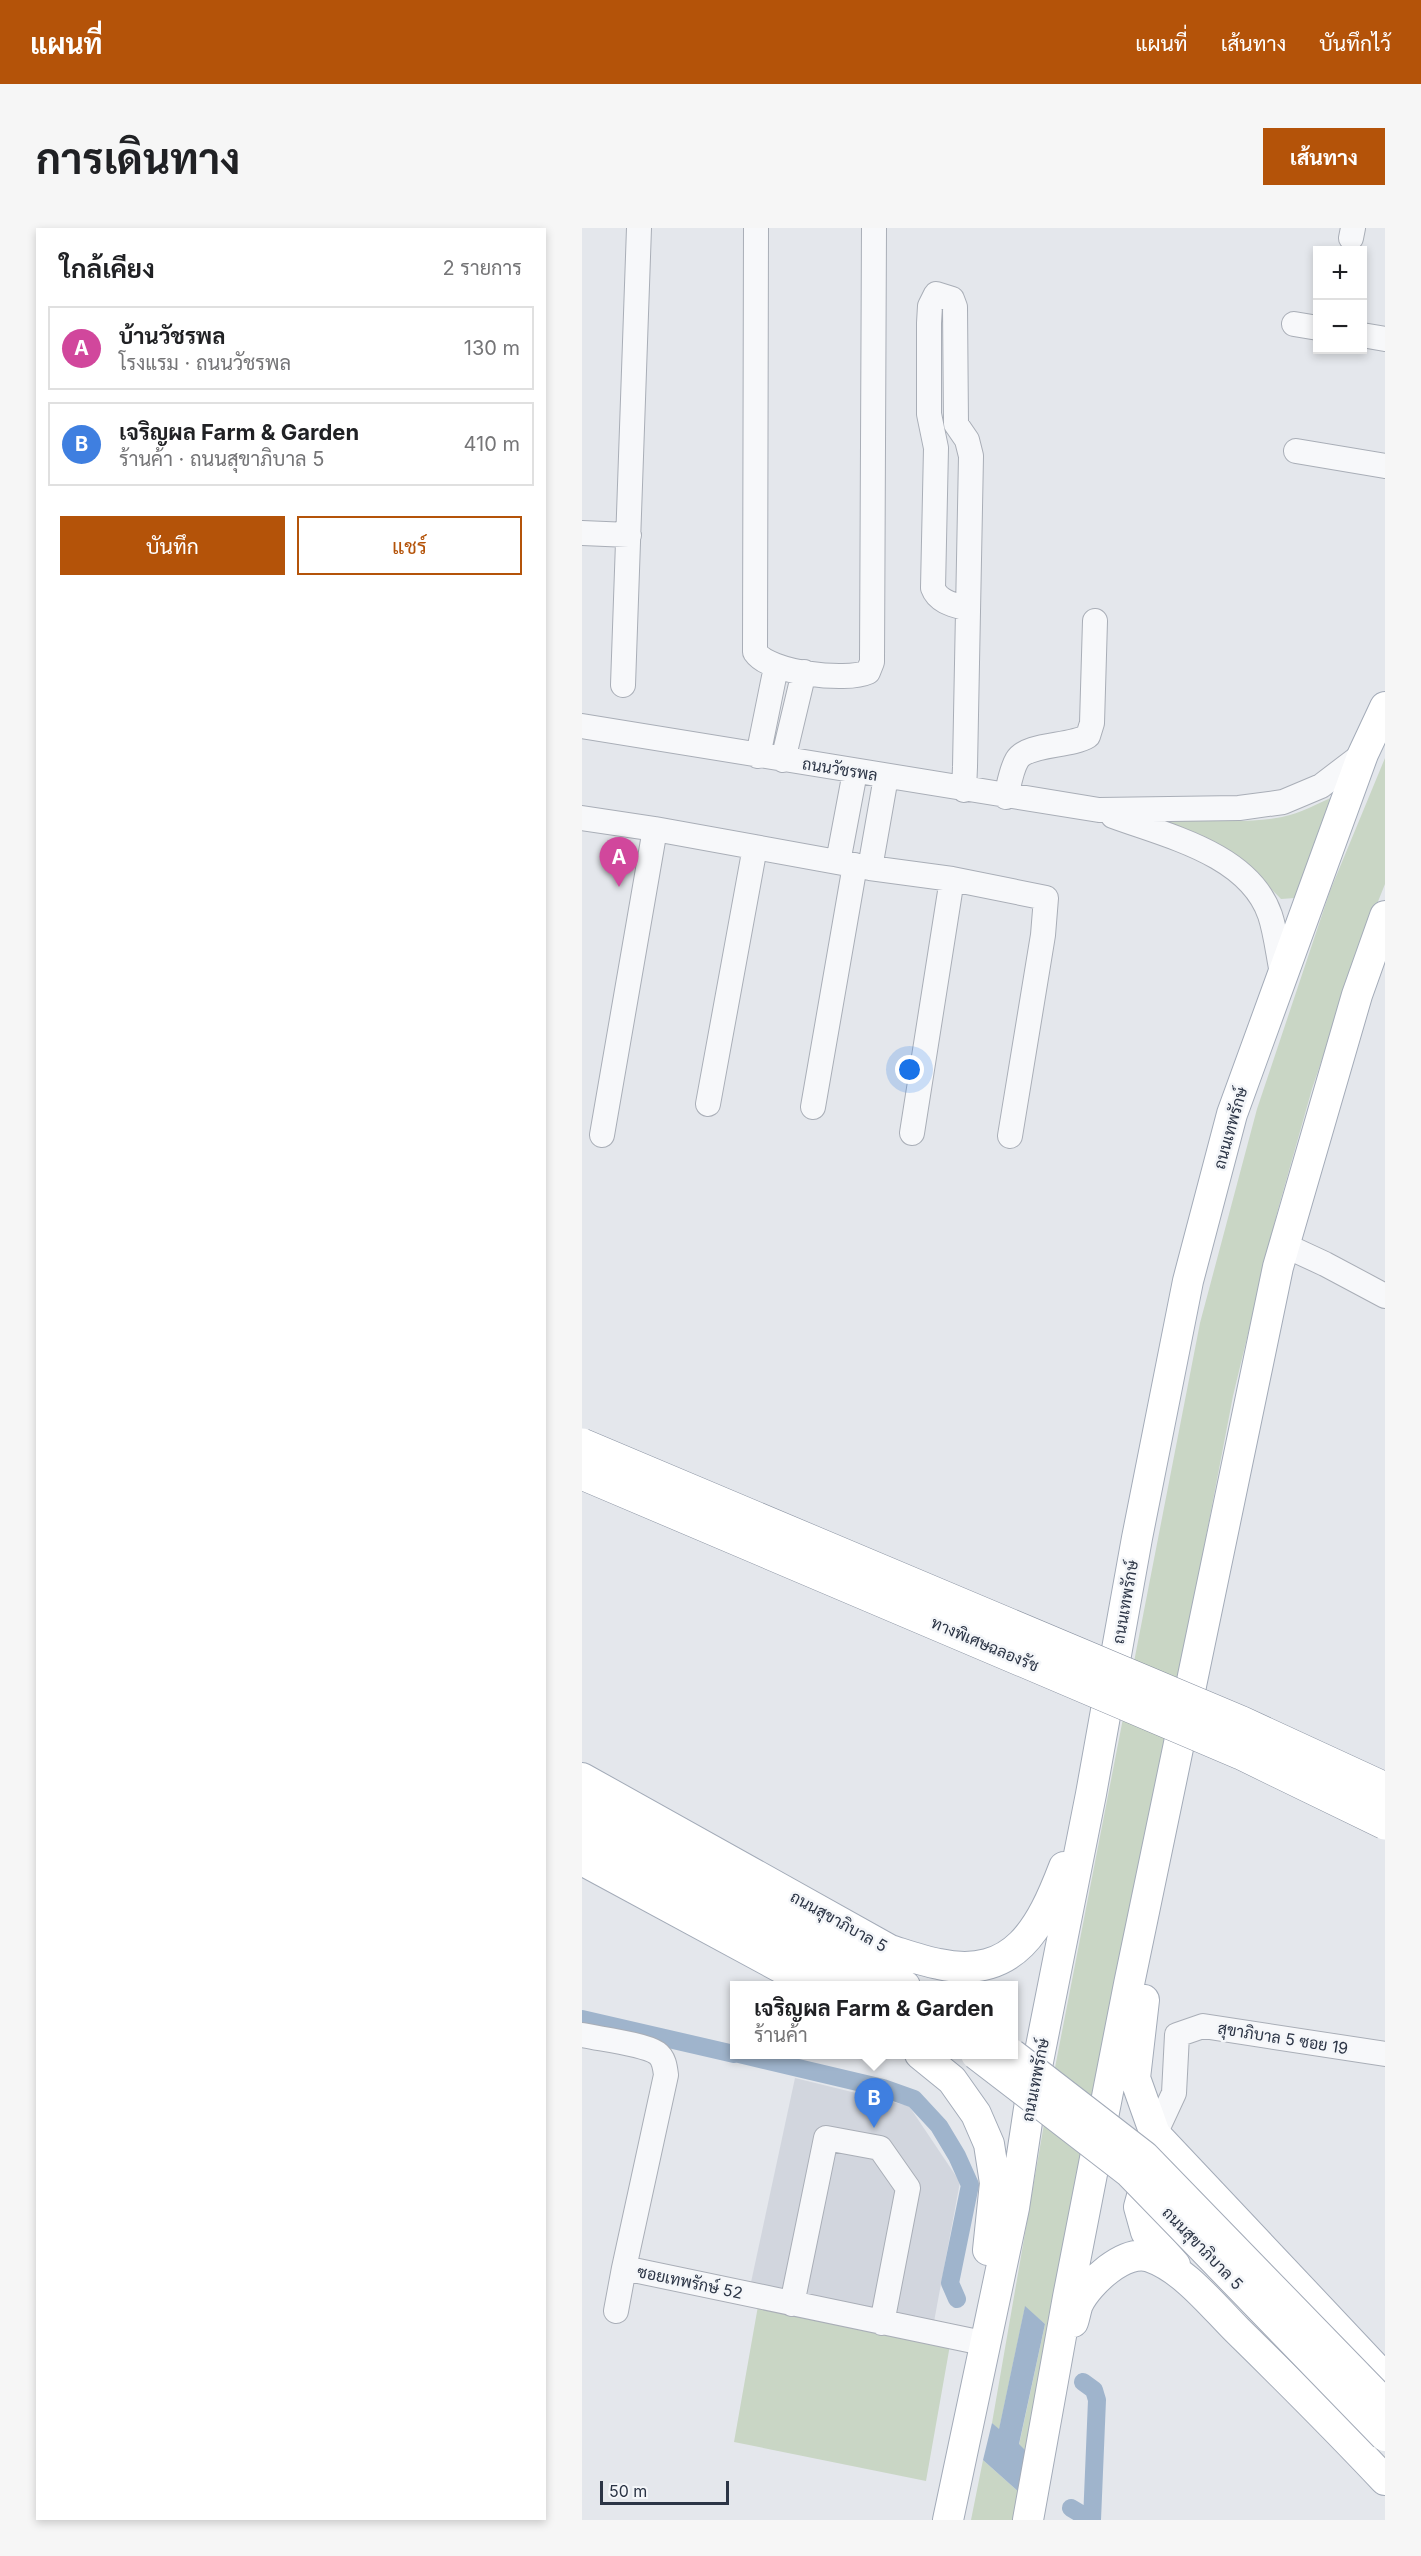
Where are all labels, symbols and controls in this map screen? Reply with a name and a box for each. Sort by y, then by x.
text: แผนที่ [30,27,103,61]
text: แผนที่ [1135,31,1188,56]
text: เส้นทาง [1221,31,1286,56]
text: บันทึกไว้ [1319,31,1391,56]
button: เส้นทาง [1263,128,1385,185]
text: การเดินทาง [36,133,240,184]
map controls [1313,246,1367,354]
button: + [1313,246,1367,300]
text: ใกล้เคียง [60,253,155,284]
text: 2 รายการ [442,256,522,280]
button: − [1313,300,1367,354]
text: บ้านวัชรพล [119,323,225,349]
text: A [74,336,89,360]
text: 130 m [464,336,520,360]
text: โรงแรม · ถนนวัชรพล [119,351,291,375]
text: เจริญผล Farm & Garden [119,419,359,445]
text: B [75,432,88,456]
text: 410 m [464,432,520,456]
text: ร้านค้า · ถนนสุขาภิบาล 5 [119,447,324,471]
button: บันทึก [60,516,285,575]
button: แชร์ [297,516,522,575]
street label: ถนนวัชรพล [801,753,879,785]
pin: A [600,838,639,887]
your location [895,1055,924,1084]
street label: ถนนเทพรักษ์ [1207,1084,1251,1171]
street label: ถนนเทพรักษ์ [1106,1558,1142,1645]
street label: ทางพิเศษฉลองรัช [928,1612,1042,1676]
street label: ถนนสุขาภิบาล 5 [786,1886,891,1958]
popup [730,1981,1018,2059]
text: เจริญผล Farm & Garden [754,1995,994,2021]
street label: สุขาภิบาล 5 ซอย 19 [1216,2018,1350,2060]
text: ร้านค้า [754,2023,808,2047]
street label: ถนนเทพรักษ์ [1015,2036,1053,2123]
pin: B [854,2078,894,2128]
street label: ถนนสุขาภิบาล 5 [1157,2202,1248,2295]
street label: ซอยเทพรักษ์ 52 [636,2259,745,2303]
scale bar [600,2478,729,2506]
text: 50 m [609,2481,647,2501]

